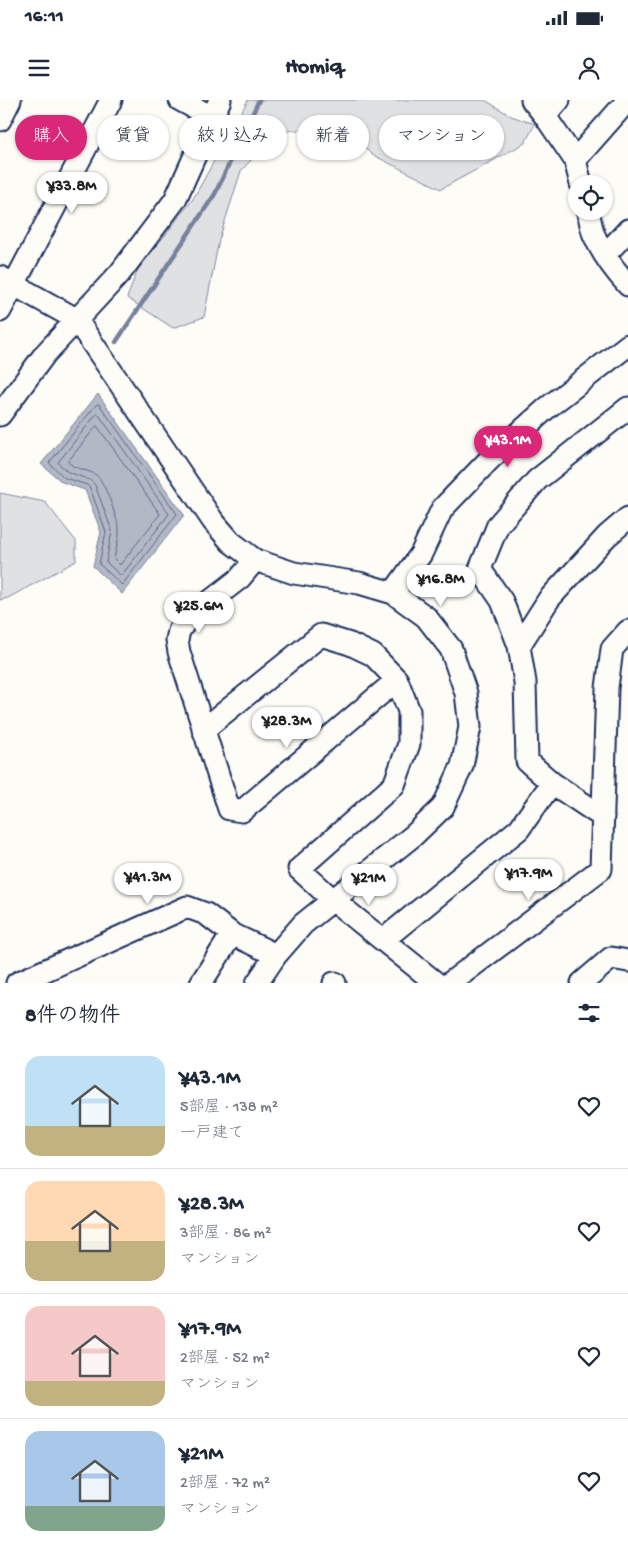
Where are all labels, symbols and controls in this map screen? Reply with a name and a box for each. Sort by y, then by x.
text: 16:11 [25,6,64,29]
icon: menu [25,54,53,82]
icon: person [575,54,603,82]
text: Homiq [285,55,343,81]
chip: 購入 [15,115,87,160]
chip: 賃貸 [97,115,169,160]
chip: 絞り込み [179,115,287,160]
chip: 新着 [297,115,369,160]
chip: マンション [379,115,504,160]
pin: ¥33.8M [31,172,113,214]
map controls [568,175,613,220]
button: locate [568,175,613,220]
text: ¥33.8M [48,178,96,197]
pin: ¥43.1M [467,426,549,468]
text: ¥43.1M [485,432,531,451]
pin: ¥16.8M [400,564,482,607]
text: ¥16.8M [418,571,464,590]
pin: ¥25.6M [158,592,240,634]
text: ¥25.6M [175,598,223,617]
pin: ¥28.3M [246,706,328,749]
text: ¥28.3M [263,713,311,732]
pin: ¥17.9M [488,858,570,901]
pin: ¥41.3M [107,862,189,905]
pin: ¥21M [339,864,399,906]
text: ¥17.9M [506,865,552,884]
text: ¥41.3M [125,869,171,888]
text: ¥21M [353,870,385,889]
icon: filters [575,999,603,1027]
text: 8件の物件 [25,1005,121,1030]
text: ¥43.1M [180,1067,240,1092]
icon: home [65,1076,125,1136]
icon: heart [575,1092,603,1120]
text: 5部屋 · 138 m² [180,1099,278,1118]
text: 一戸建て [180,1125,244,1144]
text: ¥28.3M [180,1193,244,1218]
icon: home [65,1201,125,1261]
icon: heart [575,1217,603,1245]
text: 3部屋 · 86 m² [180,1225,271,1244]
text: マンション [180,1251,259,1270]
text: ¥17.9M [180,1318,241,1343]
icon: home [65,1326,125,1386]
icon: heart [575,1342,603,1370]
text: 2部屋 · 52 m² [180,1350,270,1369]
text: マンション [180,1376,259,1395]
text: ¥21M [180,1443,223,1468]
icon: home [65,1451,125,1511]
icon: heart [575,1467,603,1495]
text: 2部屋 · 72 m² [180,1475,270,1494]
text: マンション [180,1501,259,1520]

